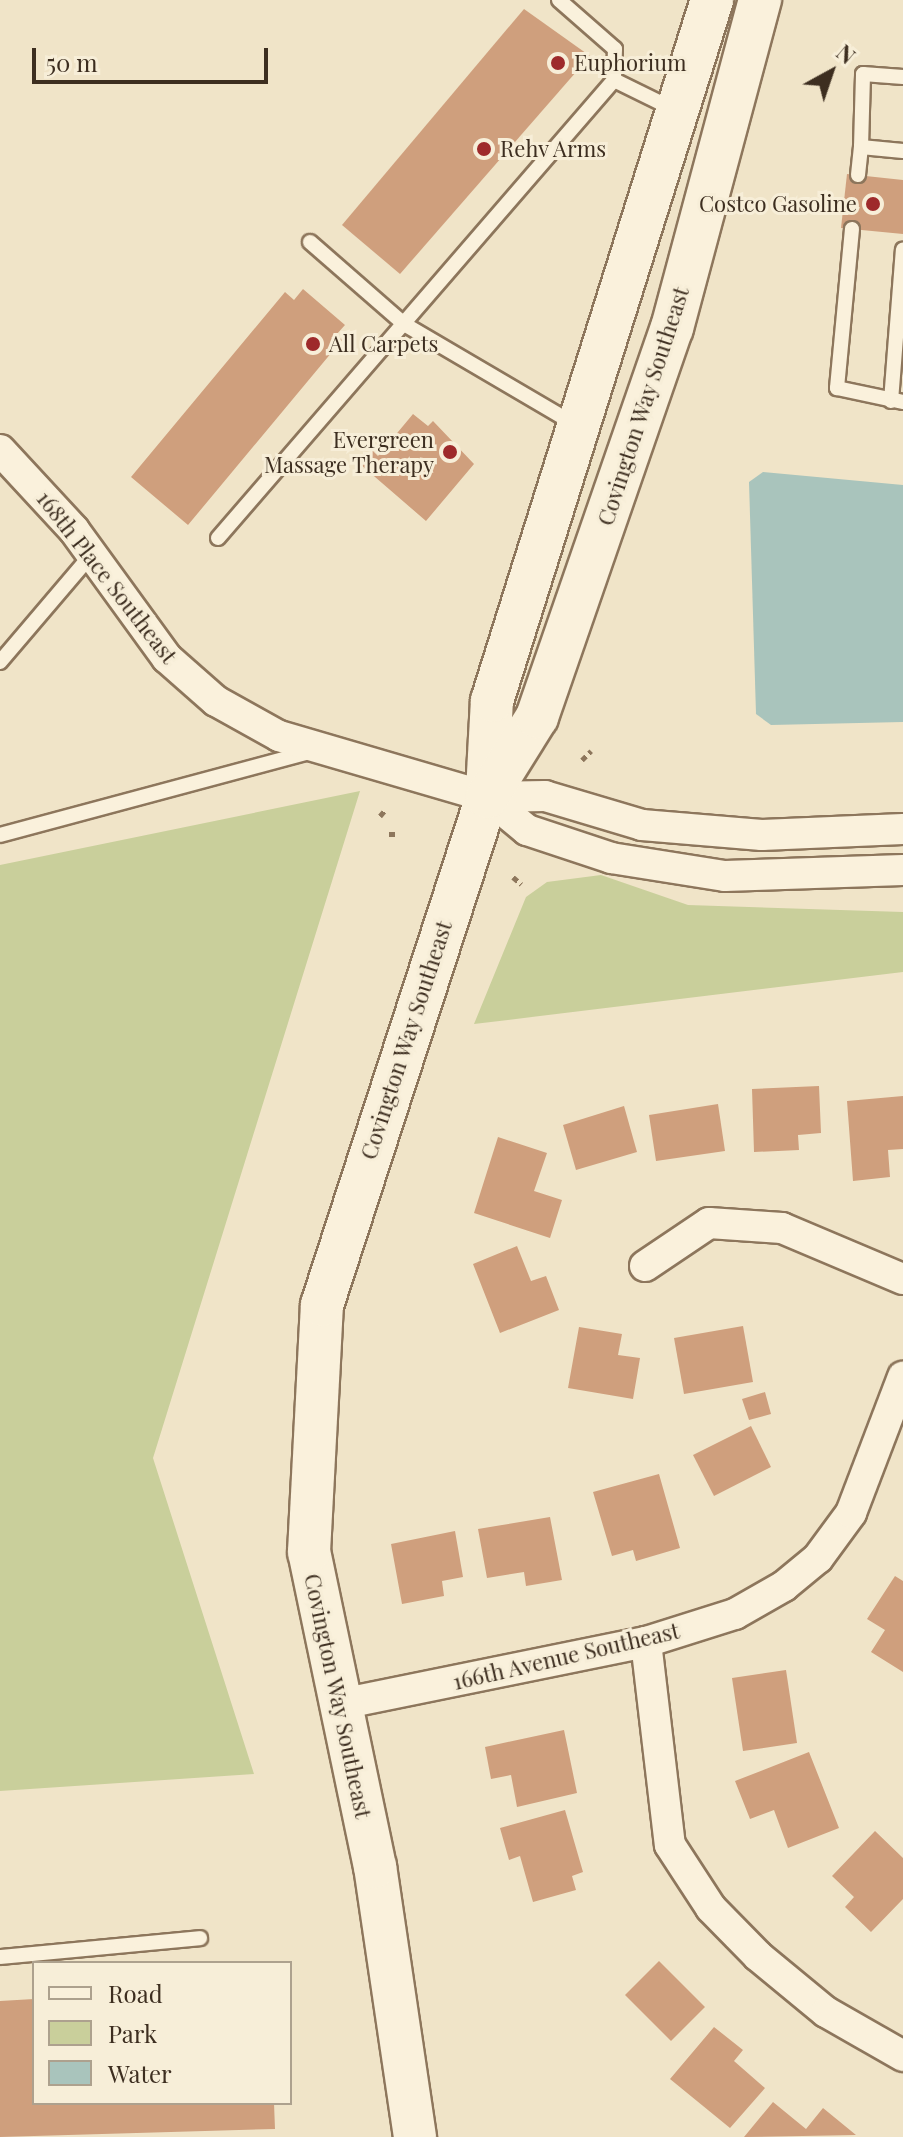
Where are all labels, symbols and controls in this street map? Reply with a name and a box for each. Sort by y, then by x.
scale bar [36,32,272,82]
north arrow [791,32,871,112]
text: N [831,37,862,70]
text: 50 m [46,46,98,78]
place label: Euphorium [574,50,687,76]
marker: Euphorium [549,54,567,72]
place label: Rehv Arms [500,136,607,162]
marker: Rehv Arms [475,140,493,158]
place label: Costco Gasoline [699,191,857,217]
marker: Costco Gasoline [864,195,882,213]
street label: Covington Way Southeast [592,283,694,529]
place label: All Carpets [329,331,438,357]
marker: All Carpets [304,335,322,353]
place label: Evergreen Massage Therapy [263,426,434,478]
marker: Evergreen Massage Therapy [441,443,459,461]
street label: 168th Place Southeast [31,486,183,668]
street label: Covington Way Southeast [355,917,457,1163]
street label: Covington Way Southeast [299,1571,377,1821]
street label: 166th Avenue Southeast [450,1617,682,1695]
legend [32,1961,292,2105]
text: Road [108,1977,163,2009]
text: Park [108,2017,157,2049]
text: Water [108,2057,172,2089]

